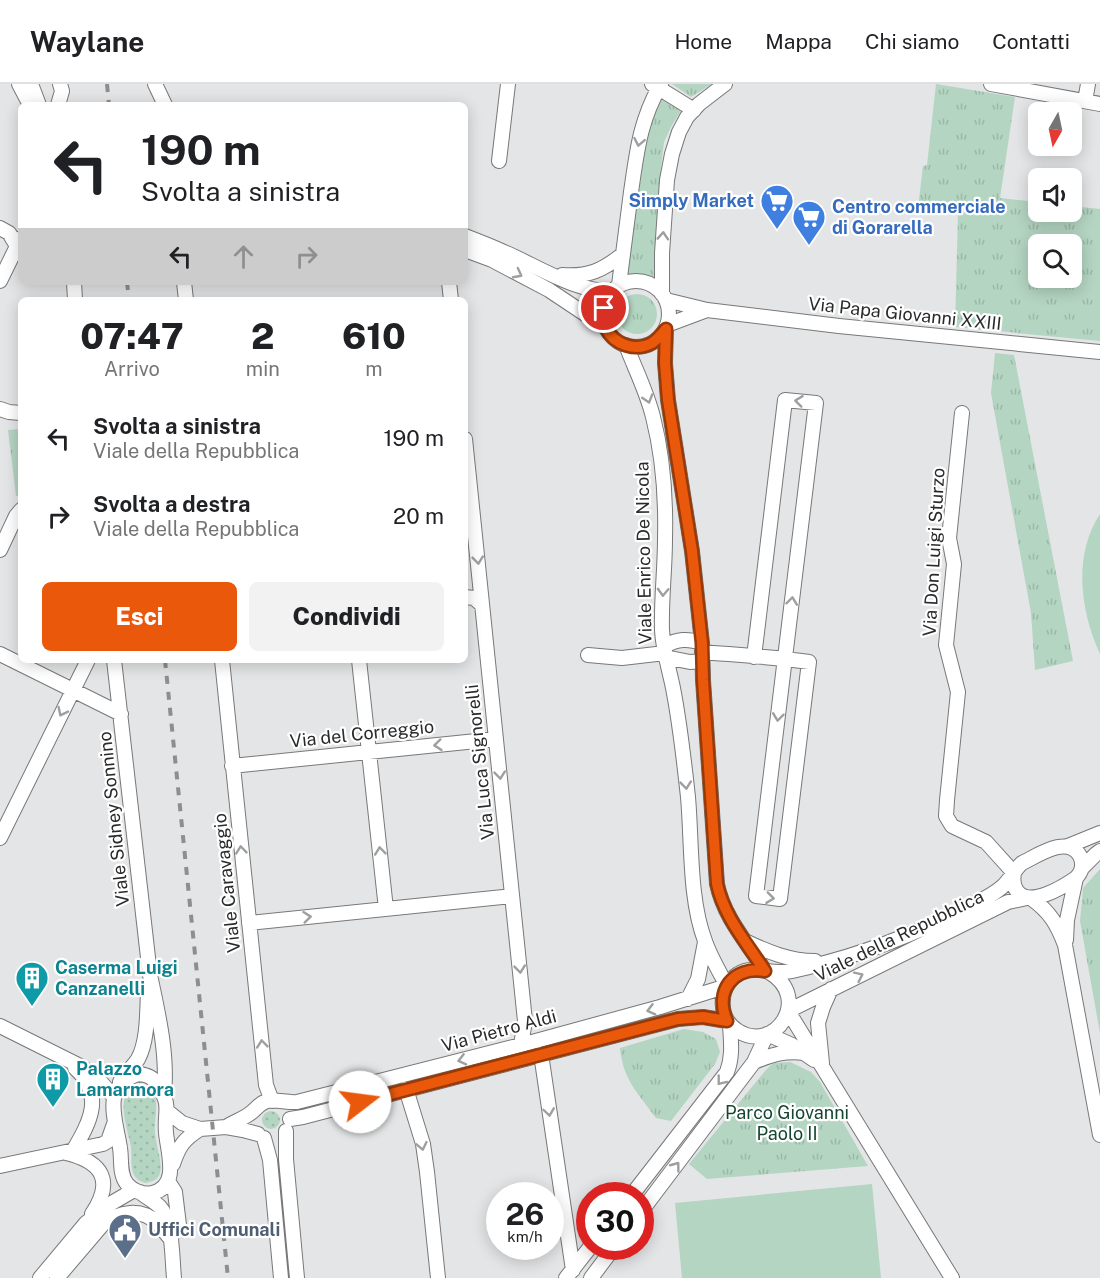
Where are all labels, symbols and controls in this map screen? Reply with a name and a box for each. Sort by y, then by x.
text: Waylane [30,25,144,58]
text: Home [674,29,732,54]
text: Mappa [765,29,832,54]
text: Chi siamo [865,29,959,54]
text: Contatti [992,29,1070,54]
north arrow [1028,102,1082,156]
map controls [1028,102,1082,288]
text: 190 m [141,125,261,174]
icon: left [42,126,120,204]
one-way arrow [633,137,646,147]
button: sound [1028,168,1082,222]
text: Svolta a sinistra [141,175,340,207]
supermarket icon: Simply Market [759,183,795,230]
place label: Simply Market [628,190,754,211]
place label: Centro commerciale di Gorarella [832,196,1006,238]
supermarket icon: Centro commerciale di Gorarella [791,199,827,246]
one-way arrow [656,231,669,240]
button: search [1028,234,1082,288]
icon: left [164,240,197,273]
icon: ahead [227,240,260,273]
icon: right [290,240,323,273]
one-way arrow [512,267,523,278]
pin [578,282,629,333]
icon: arrive [587,291,620,324]
street label: Via Papa Giovanni XXIII [807,293,1003,334]
text: 07:47 [80,315,184,357]
text: 2 [251,315,275,357]
text: 610 [342,315,406,357]
text: Arrivo [104,357,160,381]
text: min [246,357,280,381]
text: m [365,357,383,381]
one-way arrow [641,393,653,404]
one-way arrow [795,396,804,408]
text: Svolta a sinistra [93,413,261,439]
icon: left [42,422,75,455]
text: 190 m [384,425,444,451]
text: Viale della Repubblica [93,439,299,463]
street label: Viale Enrico De Nicola [631,461,656,645]
street label: Via Don Luigi Sturzo [919,467,948,637]
text: Svolta a destra [93,491,250,517]
icon: right [42,500,75,533]
text: 20 m [393,503,444,529]
text: Viale della Repubblica [93,517,299,541]
one-way arrow [471,556,483,565]
button: Esci [42,582,237,651]
button: Condividi [249,582,444,651]
one-way arrow [657,588,670,597]
one-way arrow [785,596,798,605]
street label: Via Luca Signorelli [461,683,498,841]
one-way arrow [57,706,69,717]
one-way arrow [772,712,785,721]
street label: Via del Correggio [289,715,435,752]
street label: Viale Sidney Sonnino [94,730,133,908]
one-way arrow [433,738,442,751]
one-way arrow [493,771,506,780]
one-way arrow [679,781,692,790]
street label: Viale Caravaggio [209,812,244,954]
one-way arrow [235,845,248,854]
one-way arrow [374,846,386,855]
street label: Viale della Repubblica [811,885,987,986]
one-way arrow [765,891,774,904]
one-way arrow [303,911,312,924]
place label: Caserma Luigi Canzanelli [55,957,178,999]
building icon: Caserma Luigi Canzanelli [14,960,50,1007]
one-way arrow [513,964,526,974]
one-way arrow [853,971,864,983]
one-way arrow [646,1002,656,1015]
street label: Via Pietro Aldi [439,1005,559,1056]
one-way arrow [256,1039,269,1048]
one-way arrow [458,1052,468,1065]
place label: Palazzo Lamarmora [76,1058,174,1100]
building icon: Palazzo Lamarmora [35,1061,71,1108]
position arrow [328,1070,392,1134]
one-way arrow [717,1074,728,1085]
park label: Parco Giovanni Paolo II [725,1102,849,1144]
one-way arrow [543,1108,555,1117]
one-way arrow [415,1140,428,1150]
one-way arrow [668,1162,679,1173]
speed limit sign: 30 [576,1182,654,1260]
text: 26 [506,1196,544,1232]
public building icon: Uffici Comunali [107,1212,143,1259]
place label: Uffici Comunali [148,1219,280,1240]
text: km/h [507,1228,543,1245]

